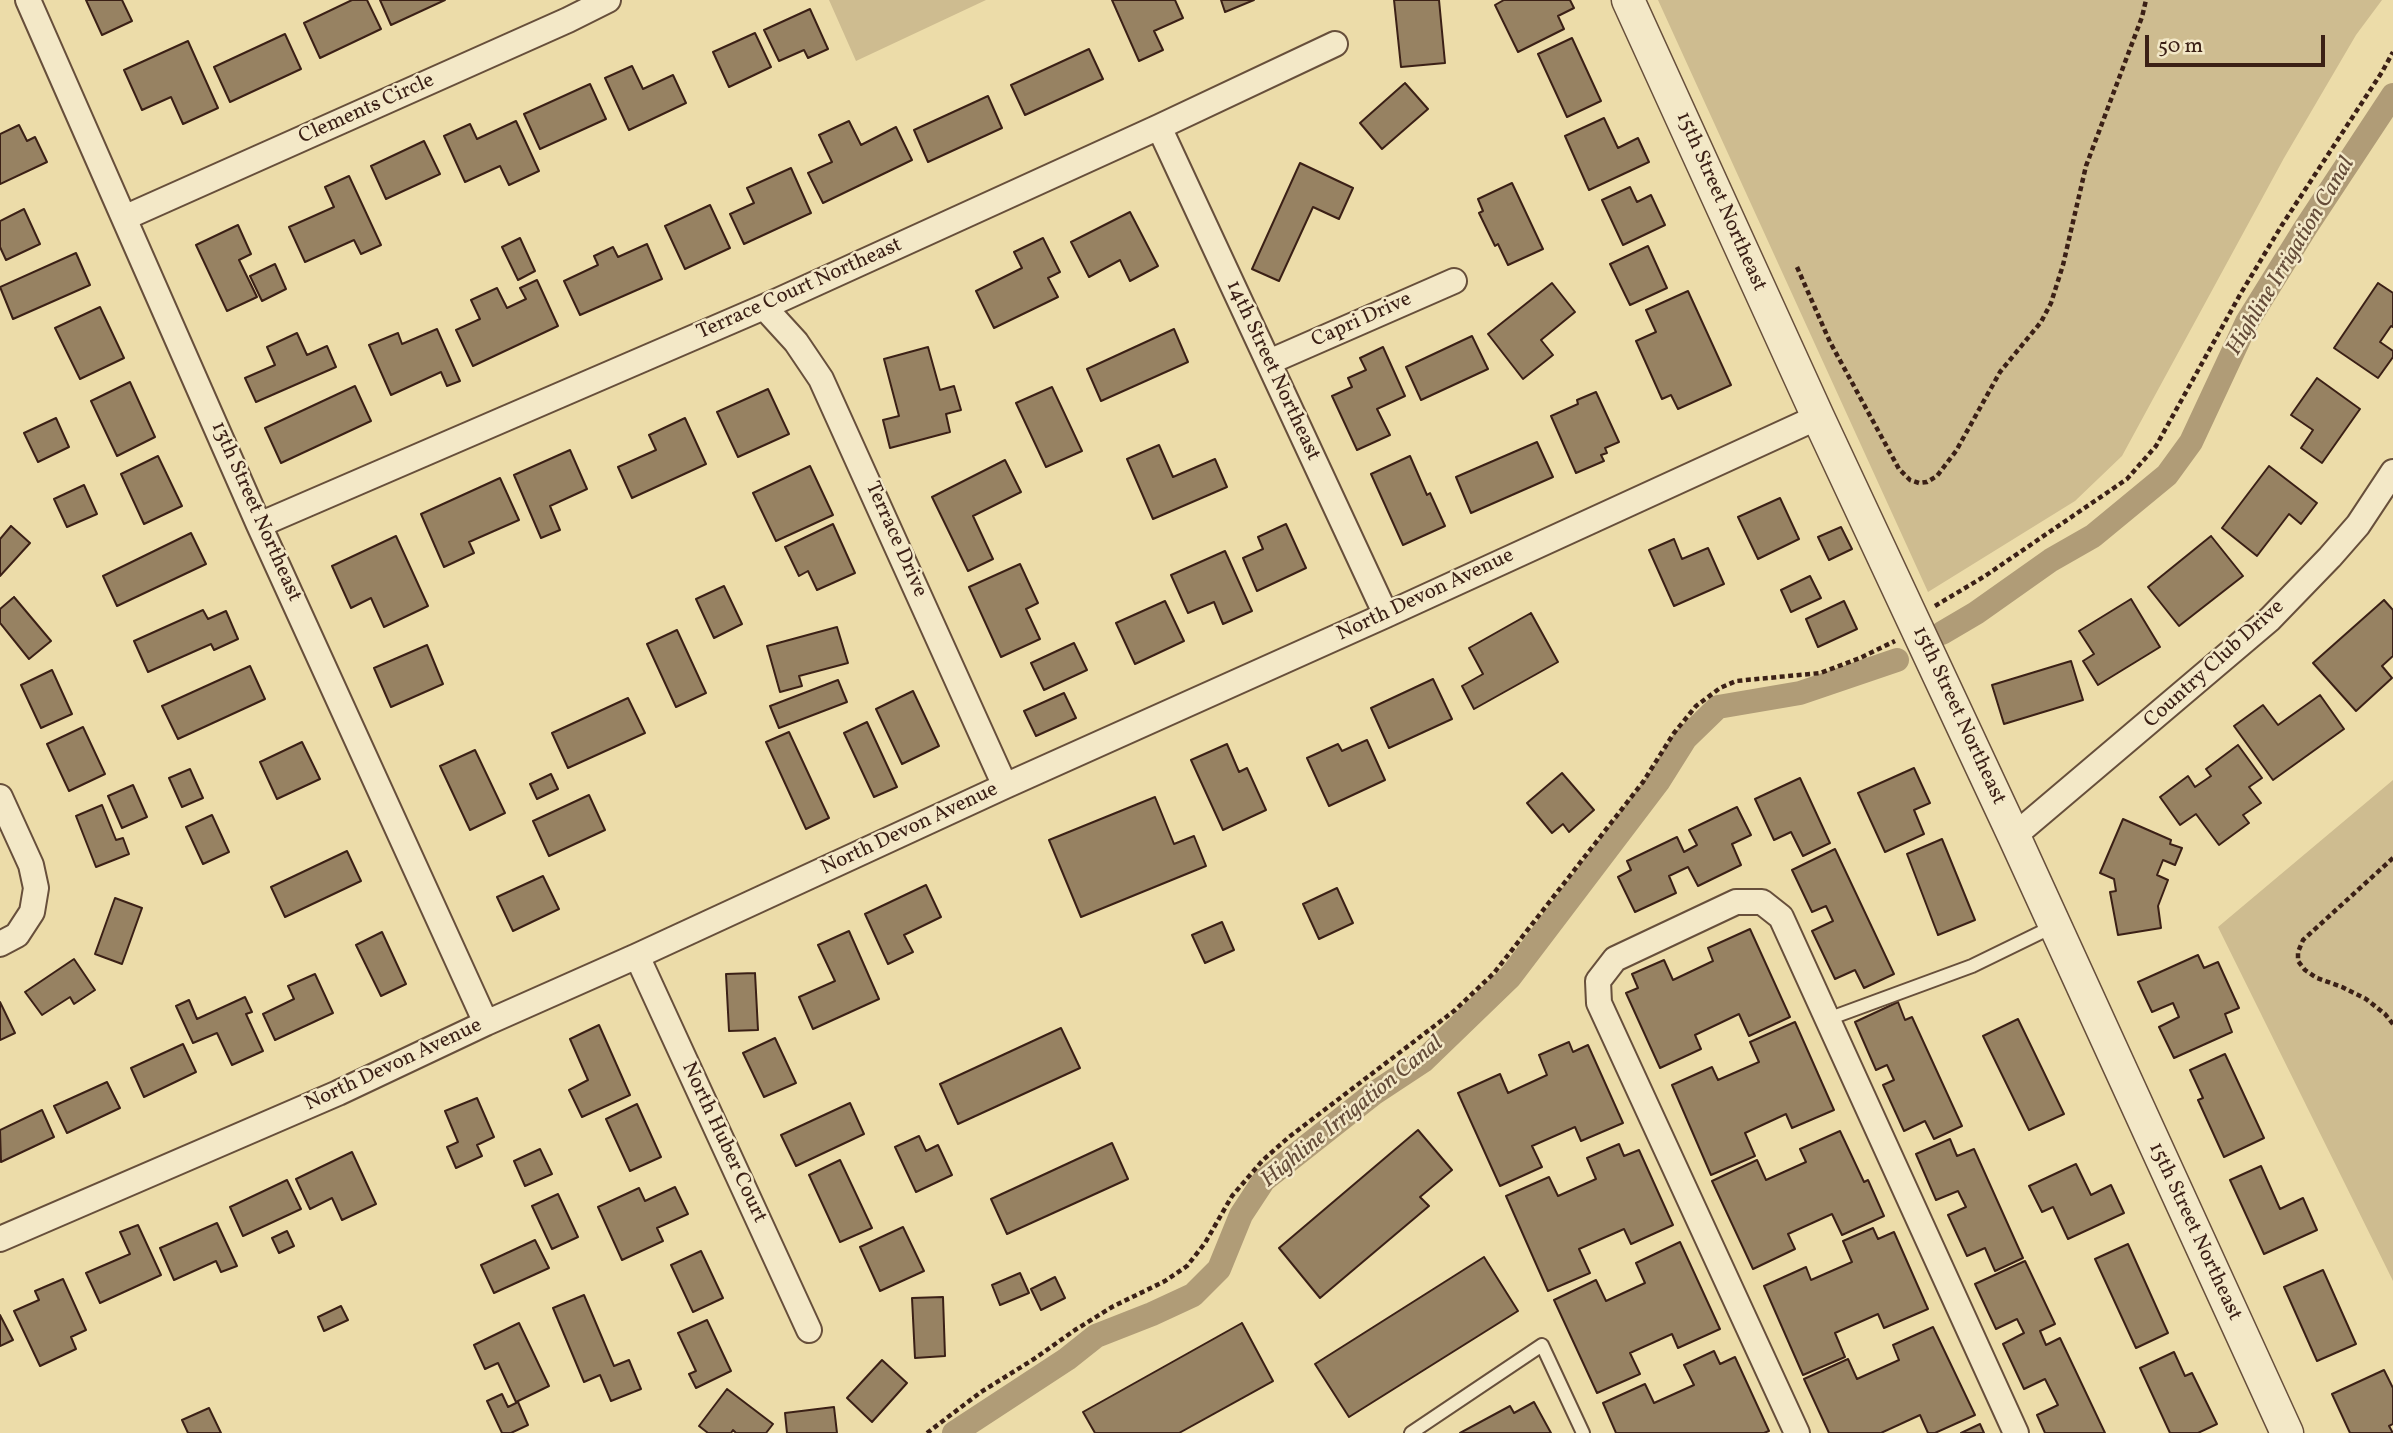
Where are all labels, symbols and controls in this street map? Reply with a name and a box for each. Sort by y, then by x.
scale bar [2148,21,2328,65]
text: 50 m [2158,32,2203,61]
street label: Clements Circle [295,69,439,151]
street label: 15th Street Northeast [1669,108,1771,296]
water label: Highline Irrigation Canal [2222,153,2362,361]
street label: Terrace Court Northeast [694,233,906,347]
street label: 14th Street Northeast [1219,277,1325,465]
street label: Capri Drive [1308,288,1416,354]
street label: 13th Street Northeast [204,418,306,606]
street label: Terrace Drive [858,478,932,602]
street label: North Devon Avenue [1334,544,1518,648]
street label: Country Club Drive [2140,595,2290,735]
street label: 15th Street Northeast [1906,623,2010,809]
street label: North Devon Avenue [818,778,1002,882]
street label: North Devon Avenue [302,1014,486,1118]
water label: Highline Irrigation Canal [1256,1031,1450,1195]
street label: North Huber Court [675,1059,771,1227]
street label: 15th Street Northeast [2142,1139,2246,1325]

